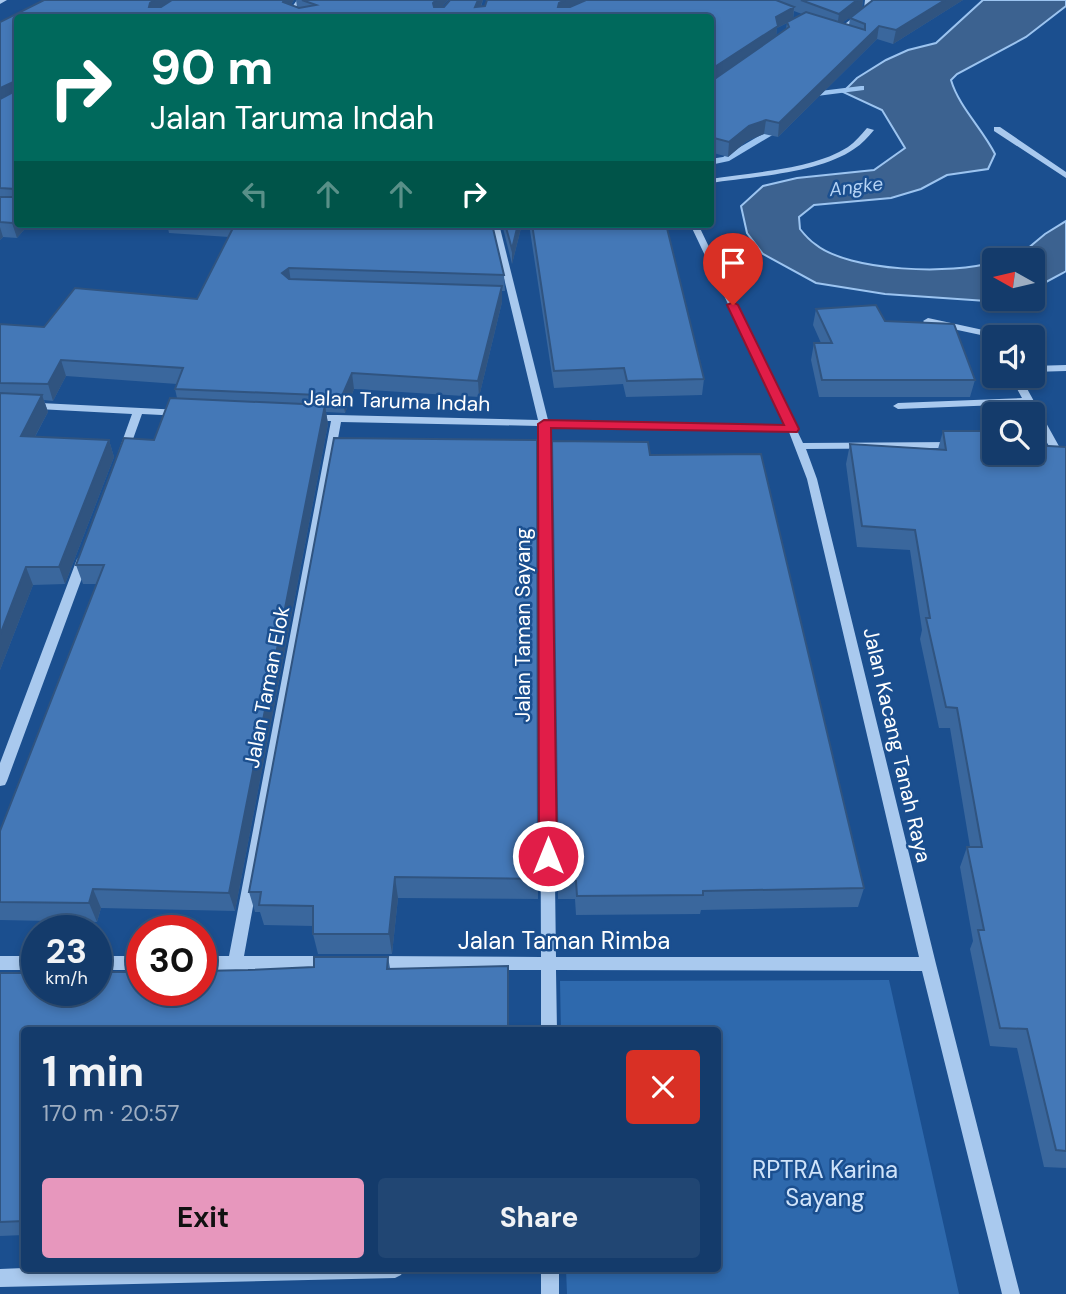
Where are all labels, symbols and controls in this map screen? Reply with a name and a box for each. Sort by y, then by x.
text: 90 m [150,35,273,99]
icon: right [35,42,126,133]
text: Jalan Taruma Indah [150,97,434,139]
water label: Angke [827,171,885,202]
icon: left [236,175,274,213]
icon: ahead [309,175,347,213]
icon: ahead [382,175,420,213]
icon: right [455,175,493,213]
pin [703,233,763,305]
icon: arrive [714,244,752,282]
north arrow [982,248,1045,312]
map controls [982,248,1045,465]
button: sound [982,325,1045,388]
street label: Jalan Taruma Indah [303,384,491,418]
button: search [982,402,1045,465]
street label: Jalan Taman Sayang [509,527,537,722]
street label: Jalan Taman Elok [238,603,297,771]
street label: Jalan Kacang Tanah Raya [856,625,938,865]
position arrow [511,819,585,893]
speed limit sign: 30 [126,915,217,1006]
street label: Jalan Taman Rimba [458,925,670,956]
text: 23 [46,928,87,974]
text: km/h [45,966,88,990]
text: 1 min [42,1044,144,1099]
button: close [626,1050,700,1124]
text: 170 m · 20:57 [42,1098,180,1128]
park label: RPTRA Karina Sayang [752,1154,898,1213]
button: Exit [42,1178,364,1258]
button: Share [378,1178,700,1258]

